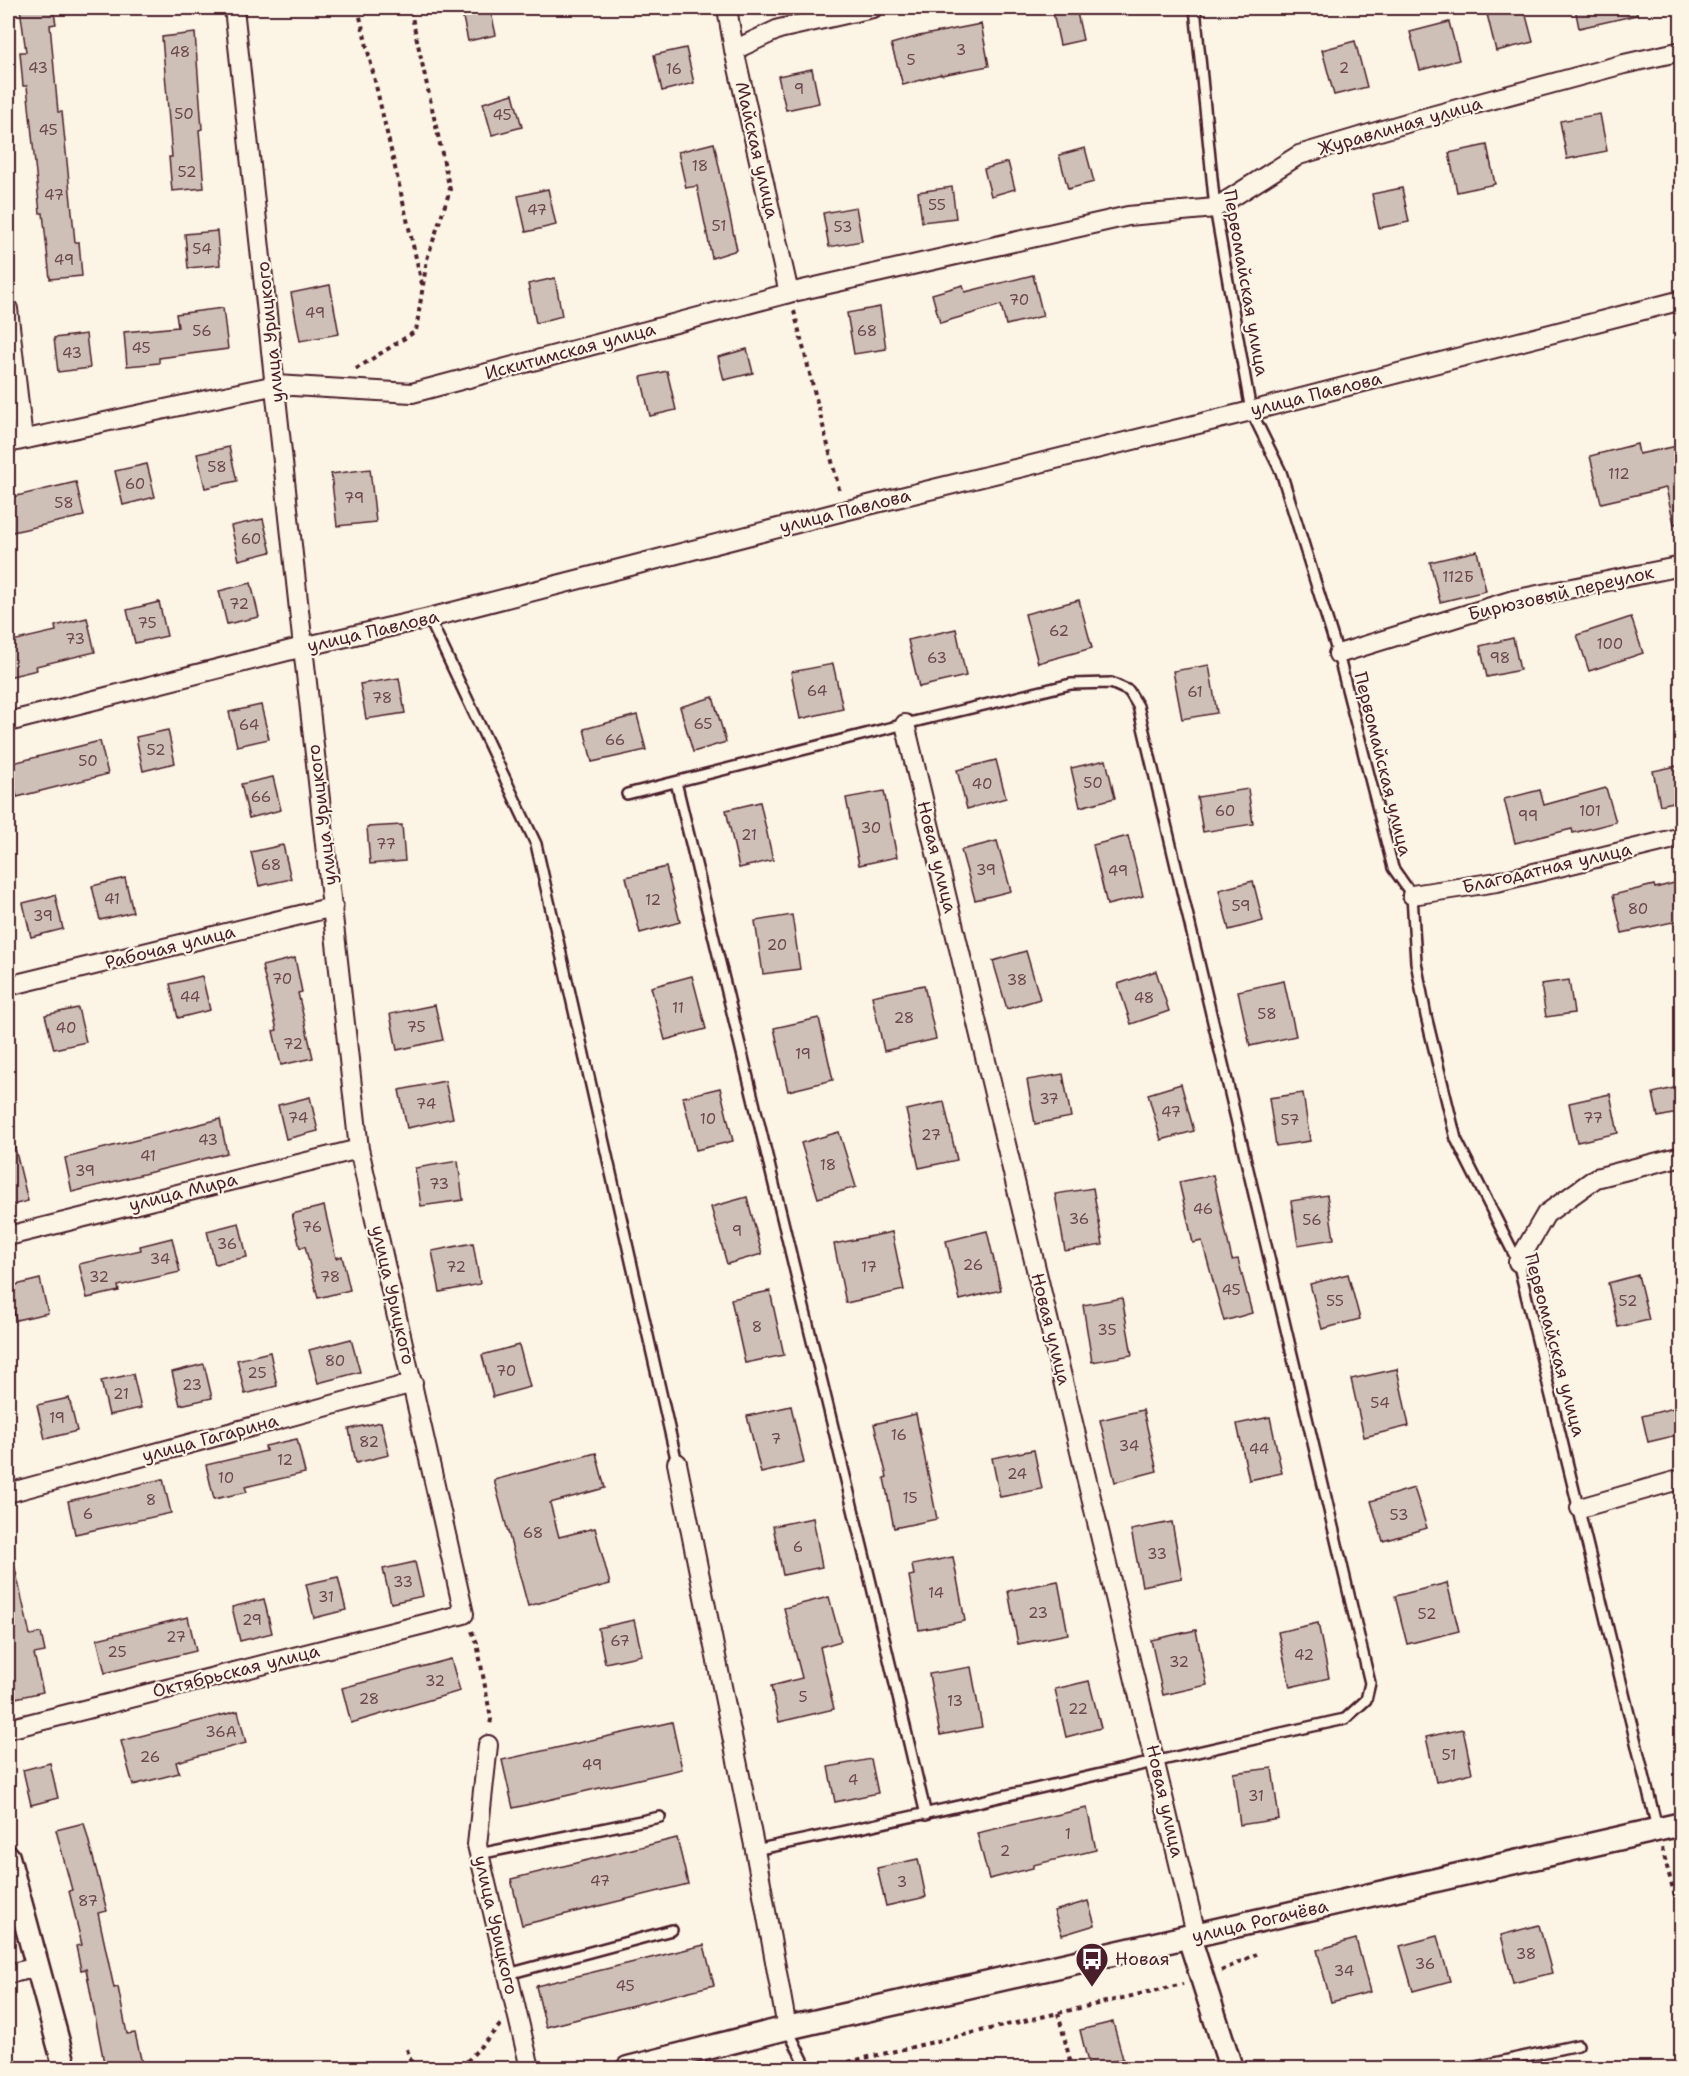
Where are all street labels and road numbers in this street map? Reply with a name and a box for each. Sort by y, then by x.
street label: Майская улица [730,79,784,221]
street label: Журавлиная улица [1315,91,1485,161]
street label: Первомайская улица [1218,188,1274,378]
street label: улица Урицкого [251,260,289,404]
street label: Искитимская улица [482,317,658,385]
street label: улица Павлова [1248,366,1384,422]
street label: улица Павлова [777,483,913,539]
street label: Бирюзовый переулок [1466,560,1657,626]
street label: улица Павлова [305,604,441,658]
street label: Первомайская улица [1349,669,1417,859]
street label: улица Урицкого [301,743,343,887]
street label: Новая улица [911,798,963,916]
street label: Благодатная улица [1460,837,1634,899]
street label: Рабочая улица [102,919,238,975]
street label: улица Мира [126,1167,240,1217]
street label: улица Урицкого [365,1223,421,1367]
street label: Первомайская улица [1519,1251,1591,1439]
street label: Новая улица [1025,1270,1077,1388]
street label: улица Гагарина [139,1408,281,1468]
street label: Октябрьская улица [150,1639,322,1703]
street label: Новая улица [1140,1742,1190,1860]
street label: улица Урицкого [468,1853,524,1997]
street label: улица Рогачёва [1190,1894,1330,1948]

